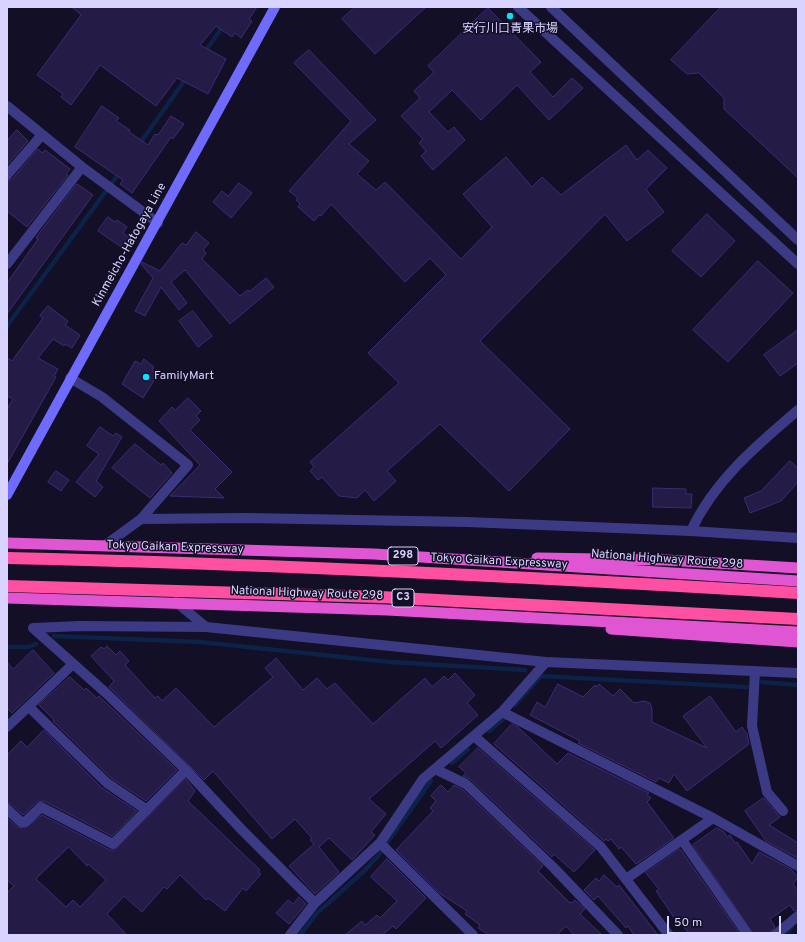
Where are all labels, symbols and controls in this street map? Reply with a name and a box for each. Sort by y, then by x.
marker: 安行川口青果市場 [505,11,515,21]
place label: 安行川口青果市場 [462,23,558,37]
street label: Kinmeicho-Hatogaya Line [90,181,170,309]
place label: FamilyMart [154,370,214,384]
marker: FamilyMart [141,372,151,382]
street label: Tokyo Gaikan Expressway [106,538,244,558]
road number: 298 [388,547,418,565]
street label: National Highway Route 298 [590,547,744,573]
street label: Tokyo Gaikan Expressway [430,551,568,573]
street label: National Highway Route 298 [230,584,384,604]
road number: C3 [392,589,414,607]
scale bar [669,908,783,934]
text: 50 m [674,915,702,931]

